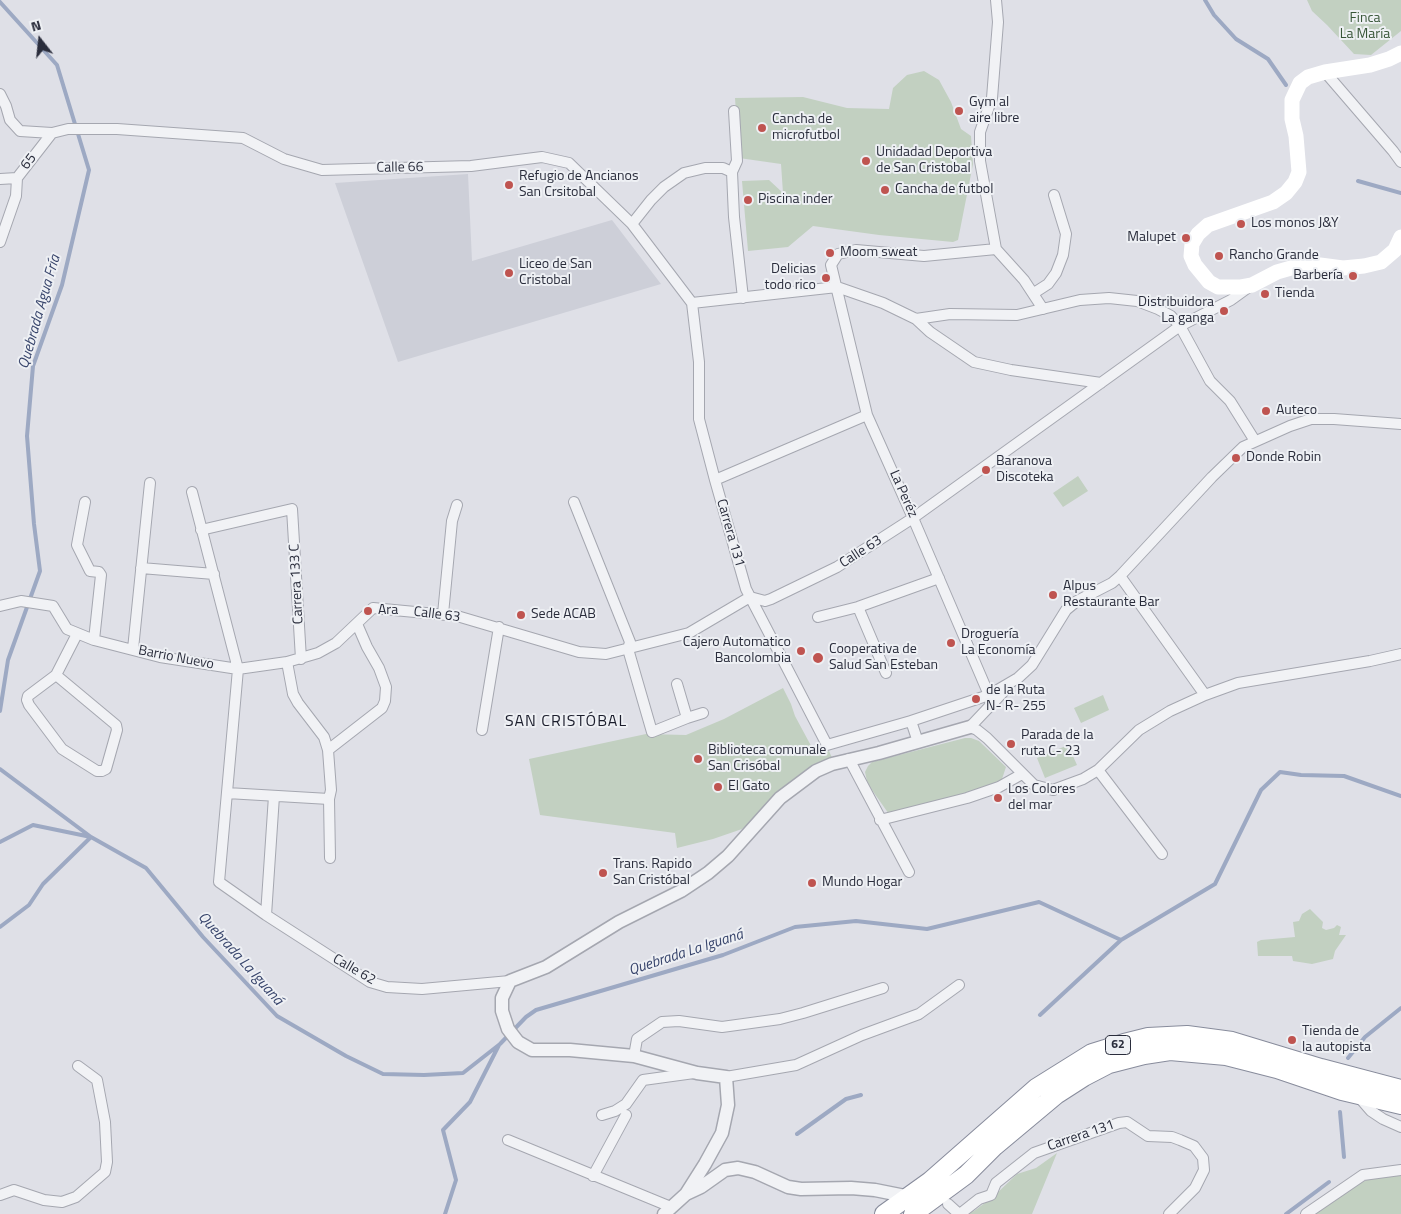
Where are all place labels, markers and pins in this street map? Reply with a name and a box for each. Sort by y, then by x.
place label: Gym al aire libre [969,95,1019,128]
marker: Gym al aire libre [953,105,965,117]
place label: Cancha de microfutbol [772,112,840,144]
marker: Cancha de microfutbol [756,122,768,134]
place label: Unidadad Deportiva de San Cristobal [876,145,992,178]
marker: Unidadad Deportiva de San Cristobal [860,155,872,167]
place label: Refugio de Ancianos San Crsitobal [519,169,638,202]
marker: Refugio de Ancianos San Crsitobal [503,179,515,191]
place label: Cancha de futbol [895,182,993,198]
marker: Cancha de futbol [879,184,891,196]
place label: Piscina inder [758,192,833,208]
marker: Piscina inder [742,194,754,206]
place label: Los monos J&Y [1251,216,1339,232]
marker: Los monos J&Y [1235,218,1247,230]
place label: Malupet [1127,230,1176,246]
marker: Malupet [1180,232,1192,244]
place label: Moom sweat [840,245,917,261]
marker: Moom sweat [824,247,836,259]
place label: Rancho Grande [1229,248,1319,264]
marker: Rancho Grande [1213,250,1225,262]
place label: Liceo de San Cristobal [519,257,592,290]
place label: Delicias todo rico [764,262,816,294]
marker: Liceo de San Cristobal [503,267,515,279]
place label: Barbería [1293,268,1343,284]
marker: Barbería [1347,270,1359,282]
marker: Delicias todo rico [820,272,832,284]
place label: Tienda [1275,286,1314,302]
marker: Tienda [1259,288,1271,300]
place label: Distribuidora La ganga [1138,295,1214,328]
marker: Distribuidora La ganga [1218,305,1230,317]
place label: Auteco [1276,403,1317,419]
marker: Auteco [1260,405,1272,417]
place label: Donde Robin [1246,450,1321,466]
marker: Donde Robin [1230,452,1242,464]
place label: Baranova Discoteka [996,454,1054,487]
marker: Baranova Discoteka [980,464,992,476]
place label: Alpus Restaurante Bar [1063,579,1159,612]
marker: Alpus Restaurante Bar [1047,589,1059,601]
place label: Ara [378,603,398,619]
marker: Ara [362,605,374,617]
place label: Sede ACAB [531,607,596,623]
marker: Sede ACAB [515,609,527,621]
place label: Droguería La Economía [961,627,1036,660]
place label: Cajero Automatico Bancolombia [683,635,791,668]
marker: Droguería La Economía [945,637,957,649]
place label: Cooperativa de Salud San Esteban [829,642,938,674]
marker: Cajero Automatico Bancolombia [795,645,807,657]
marker: Cooperativa de Salud San Esteban [811,651,825,665]
place label: de la Ruta N- R- 255 [986,683,1046,716]
marker: de la Ruta N- R- 255 [970,693,982,705]
place label: Parada de la ruta C- 23 [1021,728,1093,760]
marker: Parada de la ruta C- 23 [1005,738,1017,750]
place label: Biblioteca comunale San Crisóbal [708,743,826,776]
marker: Biblioteca comunale San Crisóbal [692,753,704,765]
place label: El Gato [728,779,770,795]
marker: El Gato [712,781,724,793]
place label: Los Colores del mar [1008,782,1075,814]
marker: Los Colores del mar [992,792,1004,804]
place label: Trans. Rapido San Cristóbal [613,857,692,890]
marker: Trans. Rapido San Cristóbal [597,867,609,879]
place label: Mundo Hogar [822,875,902,891]
marker: Mundo Hogar [806,877,818,889]
place label: Tienda de la autopista [1302,1024,1371,1056]
marker: Tienda de la autopista [1286,1034,1298,1046]

